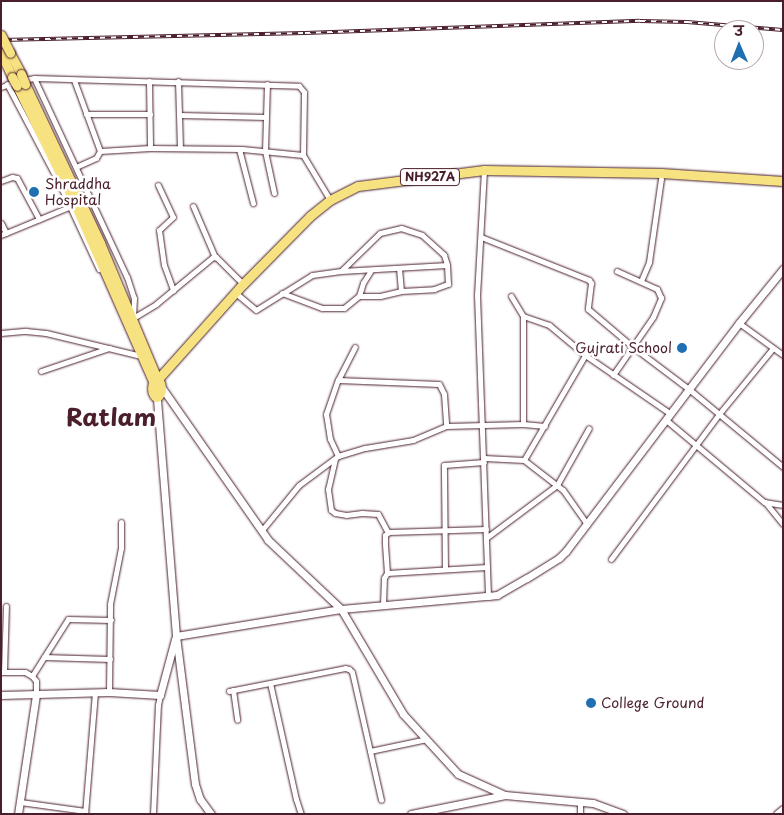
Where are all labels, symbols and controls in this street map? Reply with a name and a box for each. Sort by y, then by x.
north arrow [714,20,764,70]
text: उ [734,20,744,41]
road number: NH927A [399,168,461,186]
place label: Shraddha Hospital [45,176,111,208]
marker: Shraddha Hospital [27,185,41,199]
place label: Gujrati School [575,340,672,356]
marker: Gujrati School [676,342,688,354]
district label: Ratlam [66,403,156,431]
place label: College Ground [601,695,704,711]
marker: College Ground [585,697,597,709]

